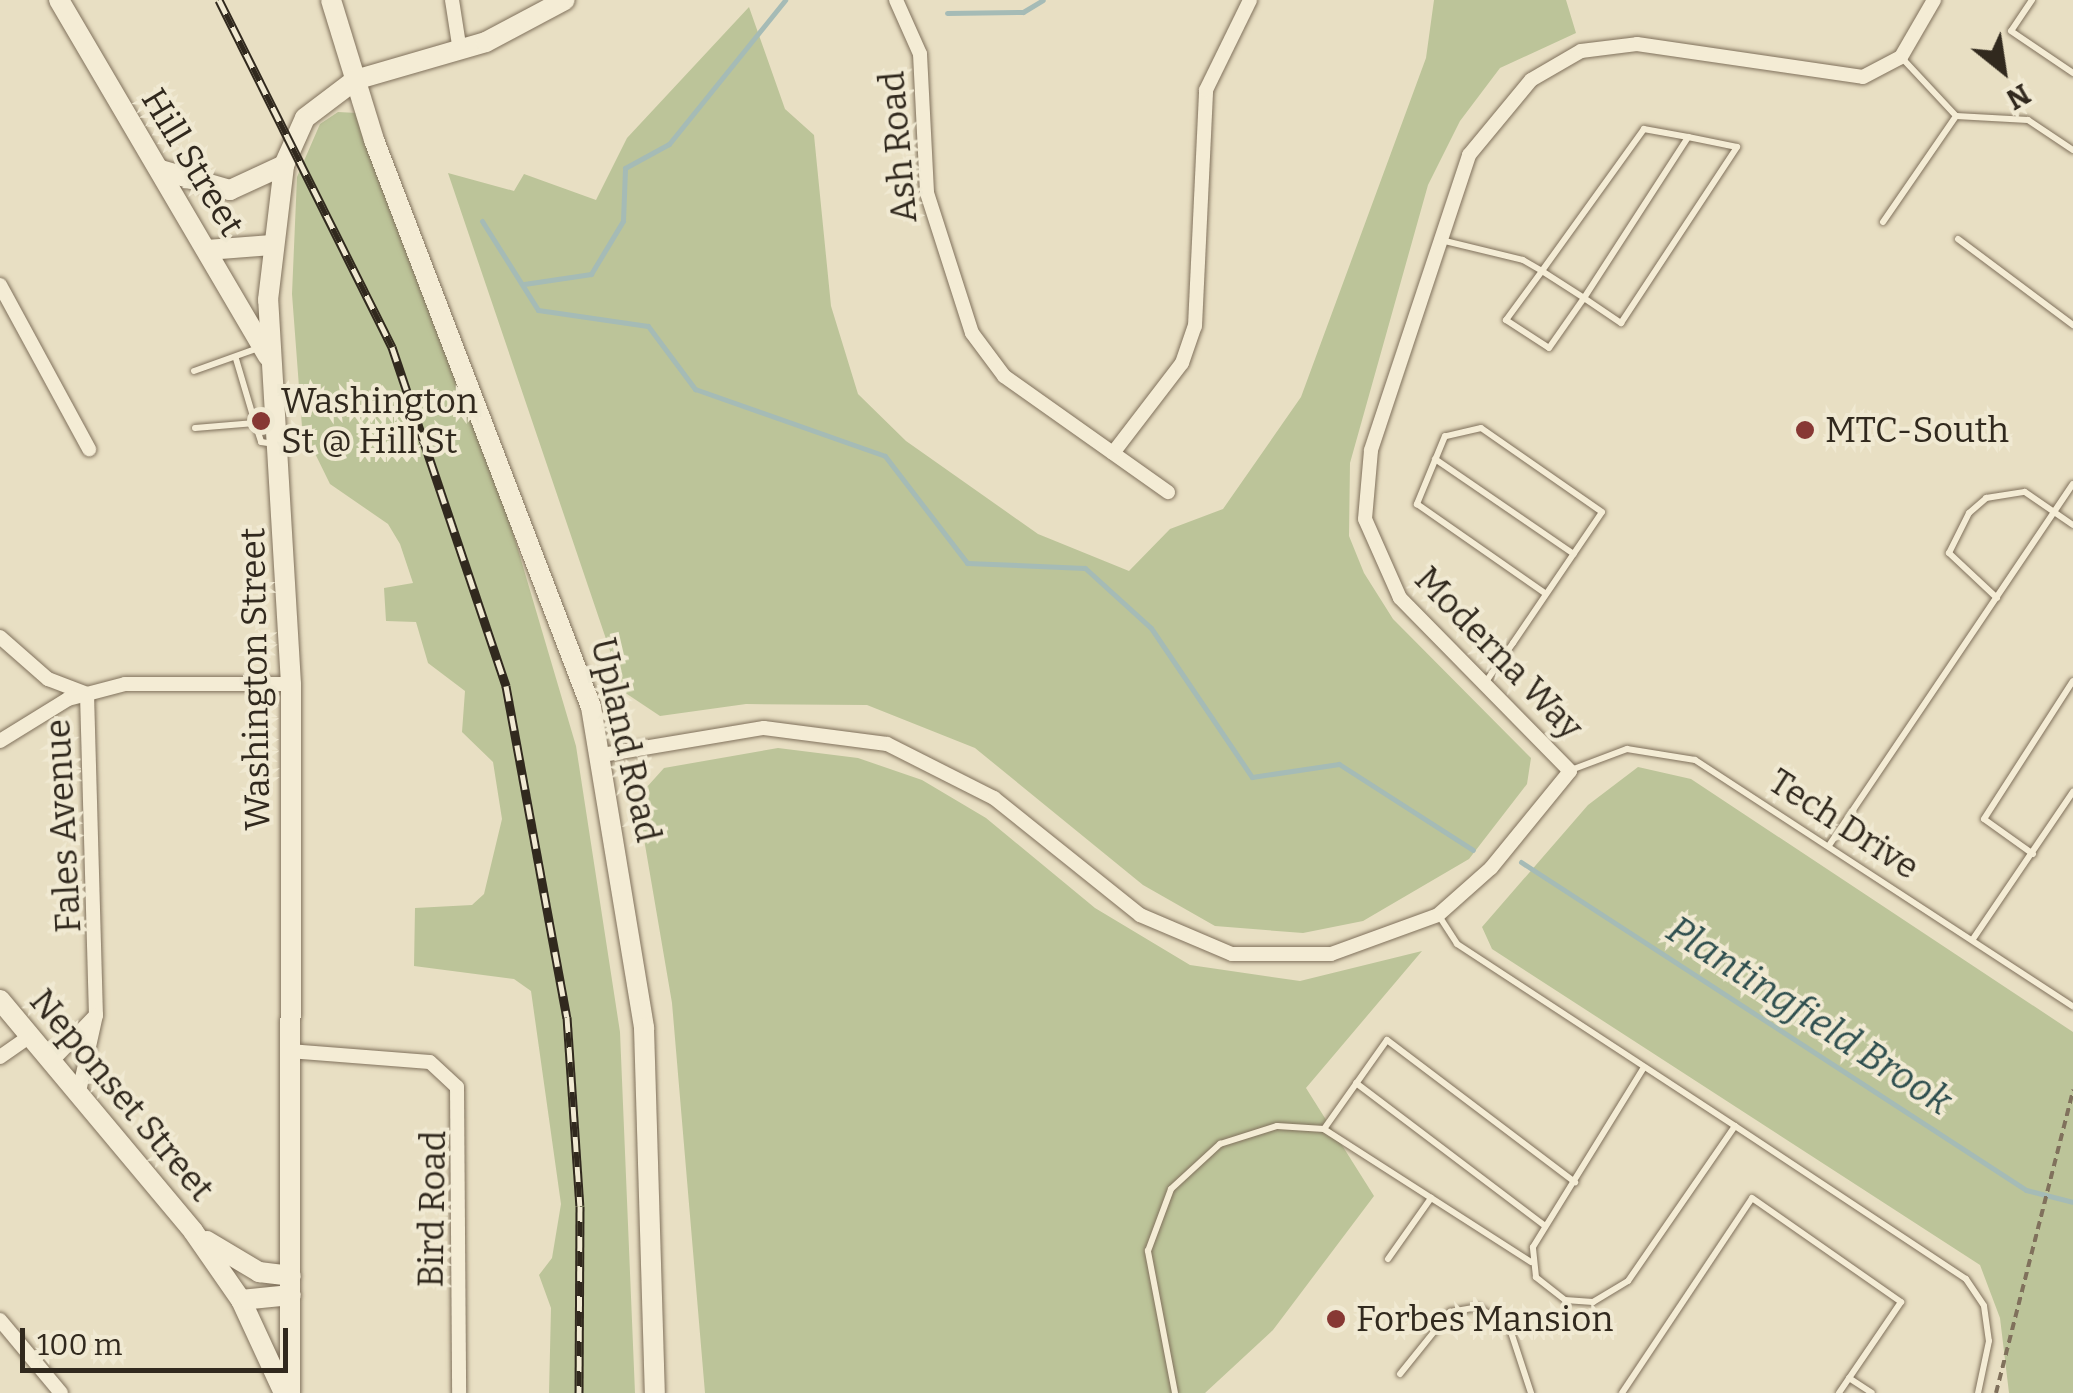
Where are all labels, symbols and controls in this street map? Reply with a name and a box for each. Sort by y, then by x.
north arrow [1953,20,2053,120]
street label: Ash Road [870,69,926,225]
text: N [2001,77,2036,116]
street label: Hill Street [133,81,253,243]
place label: Washington St @ Hill St [281,380,478,462]
place label: MTC-South [1825,409,2009,451]
marker: Washington St @ Hill St [250,410,272,432]
marker: MTC-South [1794,419,1816,441]
street label: Washington Street [231,527,279,831]
street label: Moderna Way [1406,558,1592,748]
street label: Upland Road [582,634,670,846]
street label: Fales Avenue [36,718,90,934]
street label: Tech Drive [1761,760,1927,888]
water label: Plantingfield Brook [1658,907,1960,1125]
street label: Neponset Street [21,980,223,1210]
street label: Bird Road [410,1130,454,1288]
place label: Forbes Mansion [1356,1298,1613,1340]
scale bar [25,1308,292,1370]
marker: Forbes Mansion [1325,1308,1347,1330]
text: 100 m [37,1327,122,1363]

